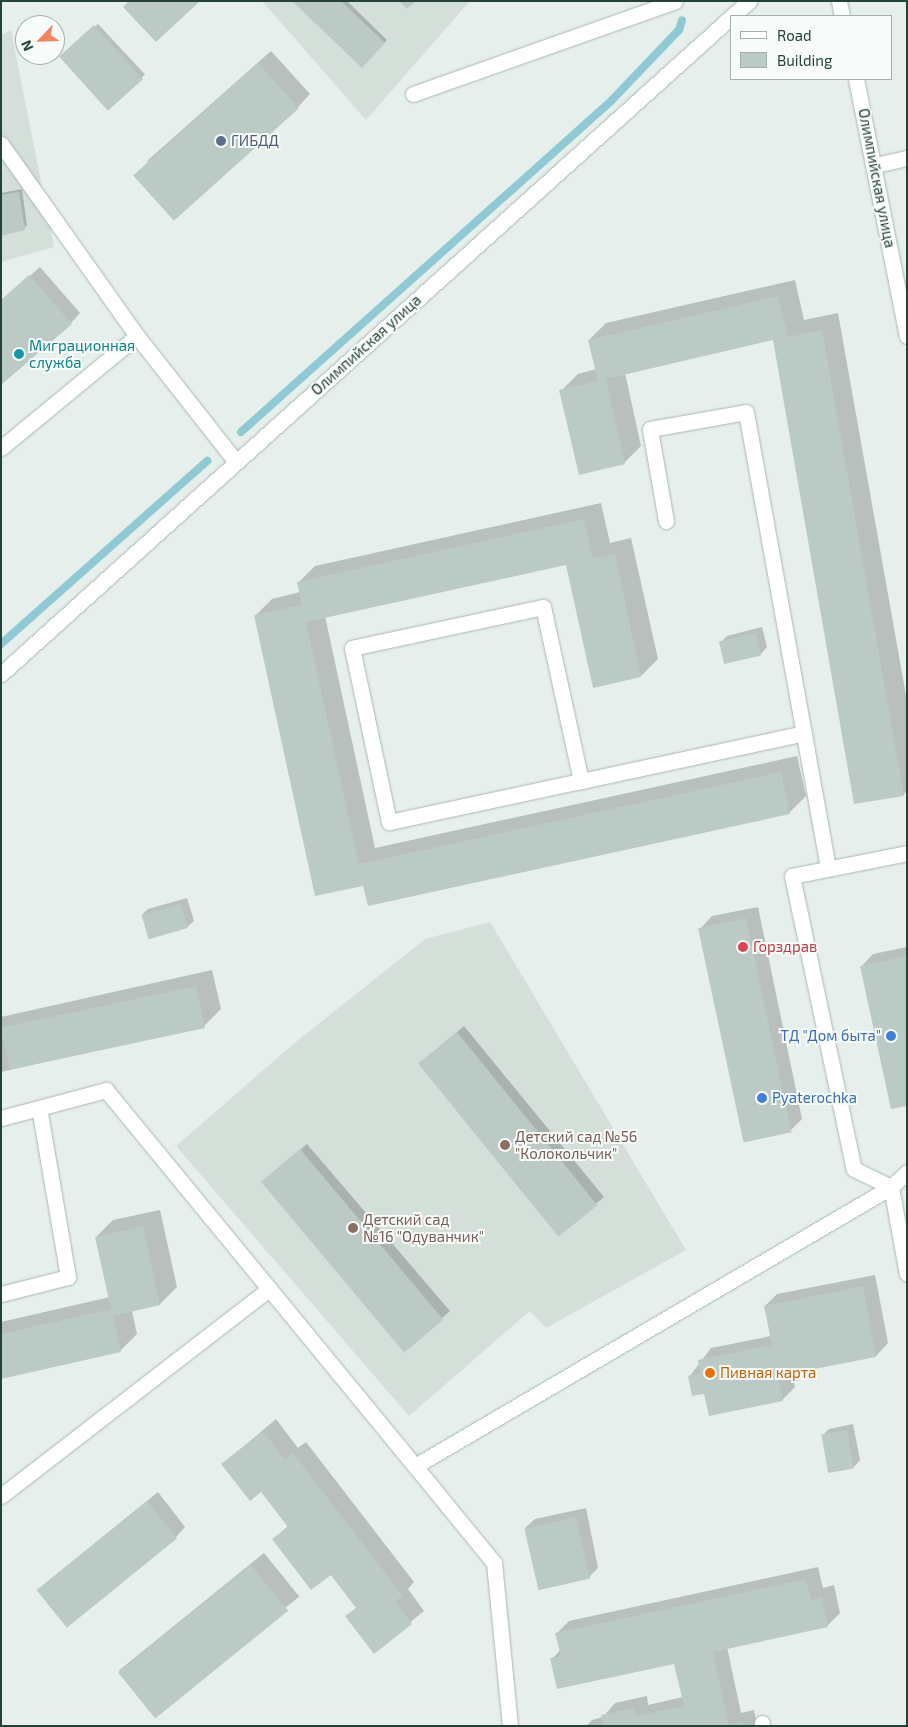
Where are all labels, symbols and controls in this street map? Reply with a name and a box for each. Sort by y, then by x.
north arrow [15,15,65,65]
legend [730,15,893,80]
text: Road [777,26,812,44]
text: N [17,38,37,54]
text: Building [777,51,832,69]
street label: Олимпийская улица [855,107,899,249]
place label: ГИБДД [231,132,279,150]
marker: ГИБДД [215,135,227,147]
street label: Олимпийская улица [307,291,425,399]
place label: Миграционная служба [29,336,135,371]
marker: Миграционная служба [13,348,25,360]
place label: Горздрав [753,938,817,956]
marker: Горздрав [737,941,749,953]
place label: ТД "Дом быта" [780,1027,881,1045]
marker: ТД "Дом быта" [885,1030,897,1042]
place label: Pyaterochka [772,1089,857,1107]
marker: Pyaterochka [756,1092,768,1104]
place label: Детский сад №56 "Колокольчик" [515,1127,637,1162]
marker: Детский сад №56 "Колокольчик" [499,1139,511,1151]
place label: Детский сад №16 "Одуванчик" [363,1210,484,1245]
marker: Детский сад №16 "Одуванчик" [347,1222,359,1234]
place label: Пивная карта [720,1364,816,1382]
marker: Пивная карта [704,1367,716,1379]

